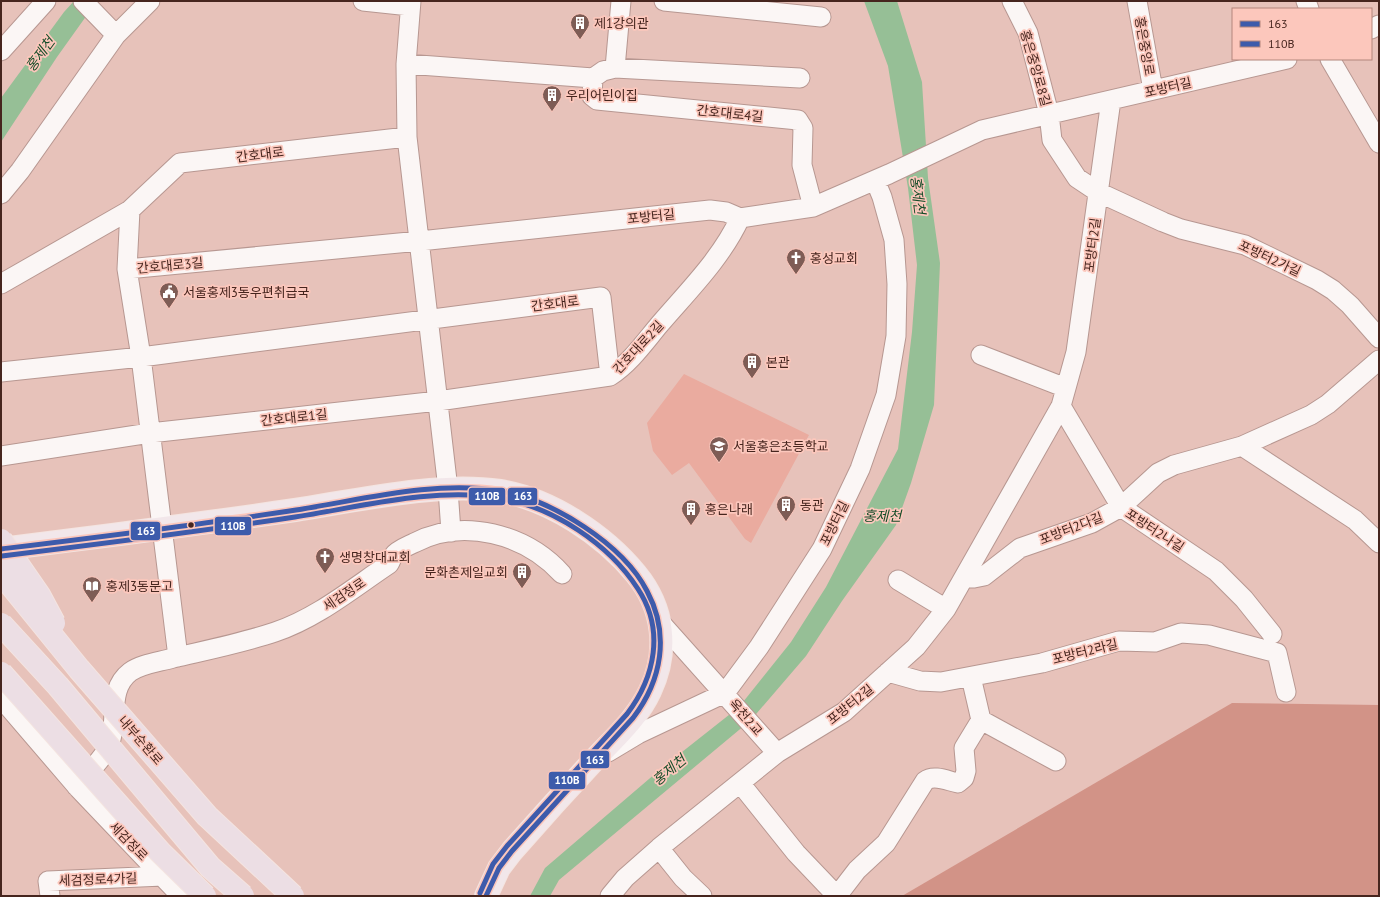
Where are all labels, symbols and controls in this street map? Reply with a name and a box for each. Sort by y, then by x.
legend [1232,8,1372,60]
building icon: 제1강의관 [569,12,591,40]
place label: 제1강의관 [594,15,649,32]
street label: 홍은중앙로 [1131,15,1158,77]
text: 163 [1268,16,1288,31]
street label: 홍은중앙로8길 [1016,28,1055,108]
water label: 홍제천 [21,32,59,75]
text: 110B [1268,36,1295,51]
street label: 포방터길 [1143,74,1193,101]
building icon: 우리어린이집 [541,84,563,112]
place label: 우리어린이집 [566,87,638,104]
street label: 간호대로4길 [696,102,764,125]
street label: 간호대로 [235,143,285,166]
water label: 홍제천 [907,175,929,216]
street label: 포방터길 [626,206,676,227]
street label: 포방터2길 [1081,217,1104,273]
street label: 포방터2가길 [1236,237,1304,280]
church icon: 홍성교회 [785,247,807,275]
place label: 홍성교회 [810,250,858,267]
street label: 간호대로3길 [136,254,204,277]
public building icon: 서울홍제3동우편취급국 [158,281,180,309]
place label: 서울홍제3동우편취급국 [183,284,310,301]
street label: 간호대로 [530,292,580,315]
street label: 간호대로2길 [609,317,667,378]
building icon: 본관 [741,351,763,379]
place label: 본관 [766,354,790,371]
street label: 간호대로1길 [260,406,328,429]
school or university icon: 서울홍은초등학교 [708,435,730,463]
place label: 서울홍은초등학교 [733,438,829,455]
line badge: 110B [468,487,506,506]
line badge: 163 [507,487,538,506]
text: 110B [474,489,500,503]
text: 163 [514,489,532,503]
building icon: 동관 [775,494,797,522]
place label: 동관 [800,497,824,514]
building icon: 홍은나래 [680,498,702,526]
street label: 포방터길 [816,498,853,548]
place label: 홍은나래 [705,501,753,518]
street label: 포방터2나길 [1122,505,1187,556]
water label: 홍제천 [863,507,902,525]
street label: 포방터2다길 [1037,509,1105,548]
line badge: 110B [214,516,252,536]
text: 110B [220,519,246,533]
unlabelled marker [186,520,196,530]
line badge: 163 [130,521,161,541]
text: 163 [137,524,155,538]
church icon: 생명창대교회 [314,546,336,574]
place label: 생명창대교회 [339,549,411,566]
building icon: 문화촌제일교회 [511,561,533,589]
place label: 문화촌제일교회 [424,564,508,581]
street label: 세검정로 [320,574,369,615]
library icon: 홍제3동문고 [81,575,103,603]
place label: 홍제3동문고 [106,578,173,595]
street label: 포방터2라길 [1051,635,1120,668]
street label: 포방터2길 [824,680,877,728]
street label: 옥천2교 [725,696,766,739]
street label: 내부순환로 [115,712,167,768]
line badge: 163 [580,750,610,769]
water label: 홍제천 [648,750,690,789]
text: 163 [586,753,604,767]
line badge: 110B [548,771,586,790]
text: 110B [554,773,580,787]
street label: 세검정로 [106,818,151,864]
street label: 세검정로4가길 [58,870,138,889]

